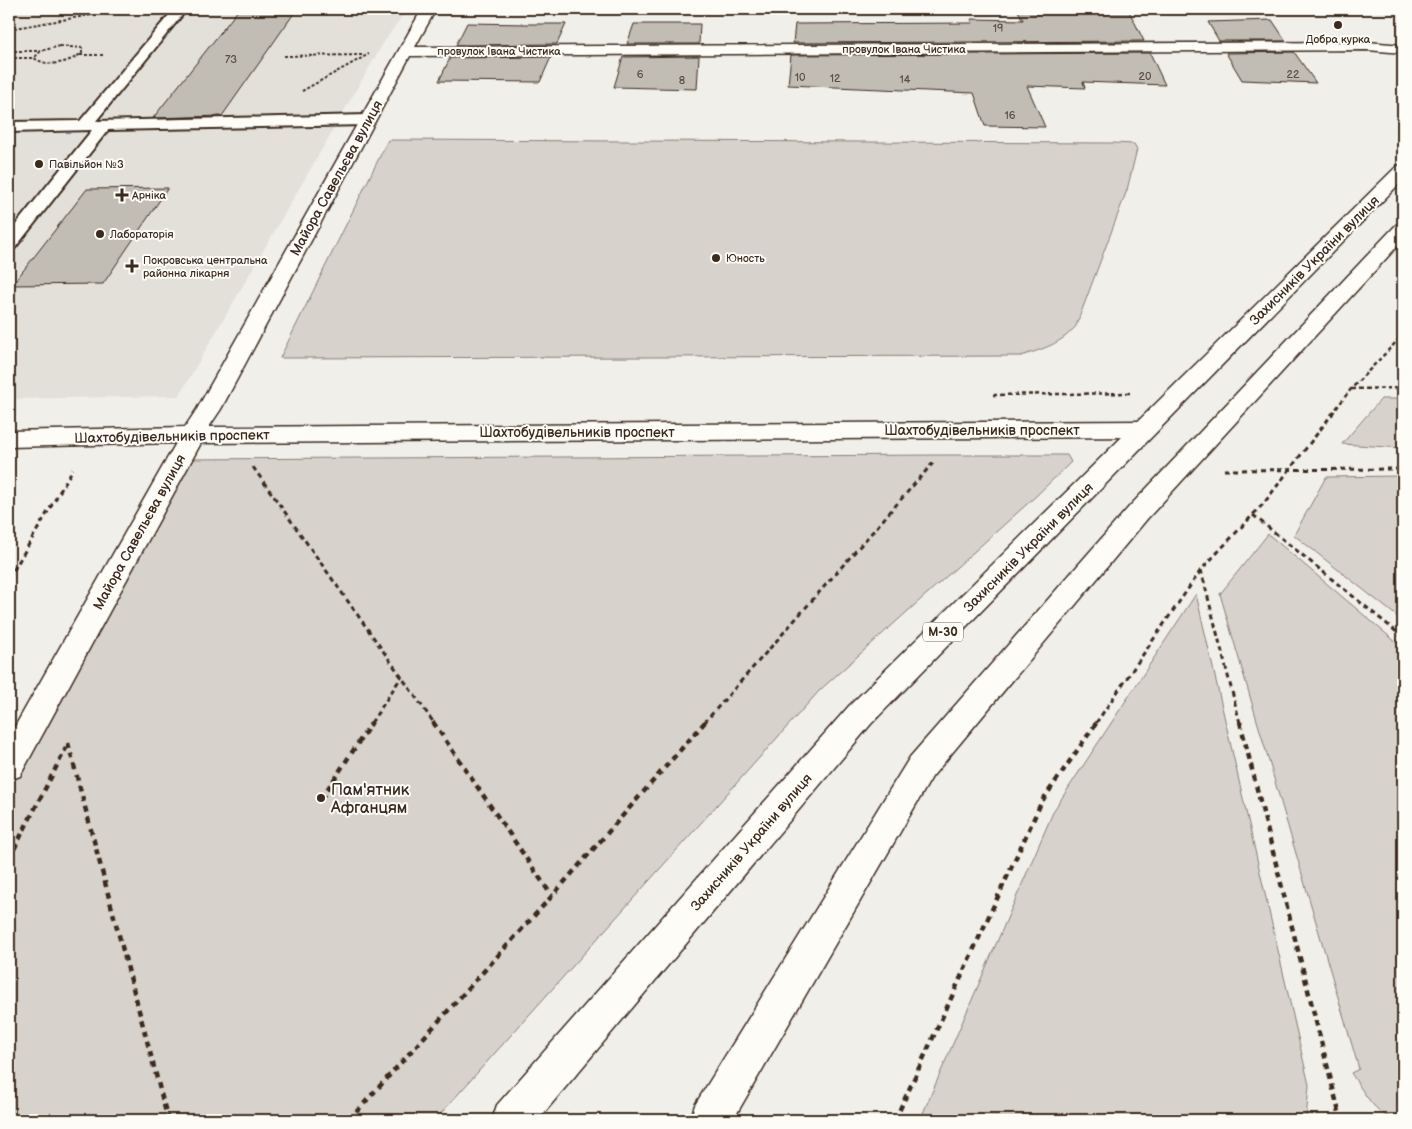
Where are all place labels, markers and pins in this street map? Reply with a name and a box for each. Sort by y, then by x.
marker: Добра курка [1332,19,1344,31]
place label: Добра курка [1306,33,1371,46]
marker: Павільйон №3 [33,158,45,170]
place label: Павільйон №3 [49,158,124,171]
marker: Арніка [116,189,128,201]
place label: Арніка [131,189,166,202]
marker: Лабораторія [94,228,106,240]
place label: Лабораторія [109,228,174,241]
marker: Юность [710,252,722,264]
place label: Юность [726,252,765,265]
place label: Покровська центральна районна лікарня [143,254,268,280]
marker: Покровська центральна районна лікарня [125,259,139,273]
place label: Пам'ятник Афганцям [330,781,410,818]
marker: Пам'ятник Афганцям [315,792,327,804]

